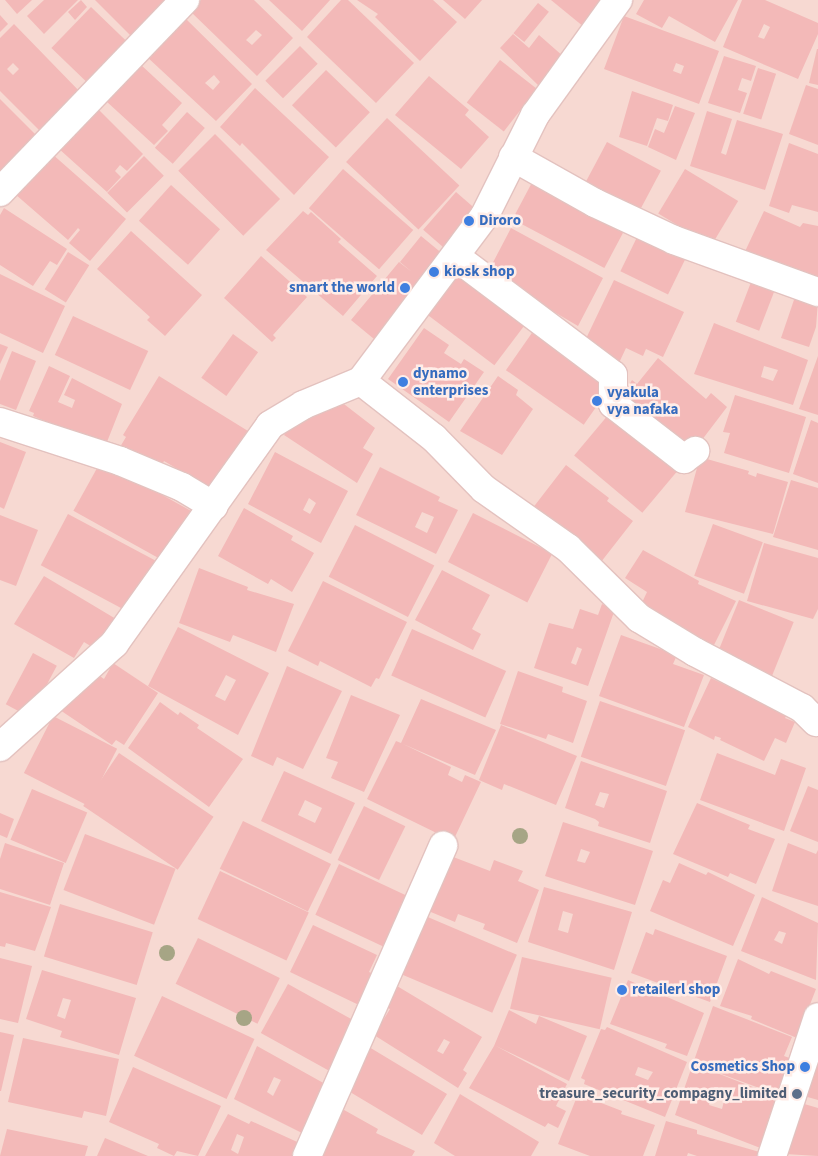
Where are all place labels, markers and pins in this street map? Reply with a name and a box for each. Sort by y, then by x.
place label: Diroro [479,212,521,230]
marker: Diroro [463,215,475,227]
place label: kiosk shop [444,263,515,281]
marker: kiosk shop [428,266,440,278]
place label: smart the world [289,279,395,297]
marker: smart the world [399,282,411,294]
place label: dynamo enterprises [413,364,488,399]
marker: dynamo enterprises [397,376,409,388]
place label: vyakula vya nafaka [607,383,678,418]
marker: vyakula vya nafaka [591,395,603,407]
place label: retailerl shop [632,981,720,999]
marker: retailerl shop [616,984,628,996]
place label: Cosmetics Shop [691,1058,795,1076]
marker: Cosmetics Shop [799,1061,811,1073]
place label: treasure_security_compagny_limited [539,1085,787,1103]
marker: treasure_security_compagny_limited [791,1088,803,1100]

